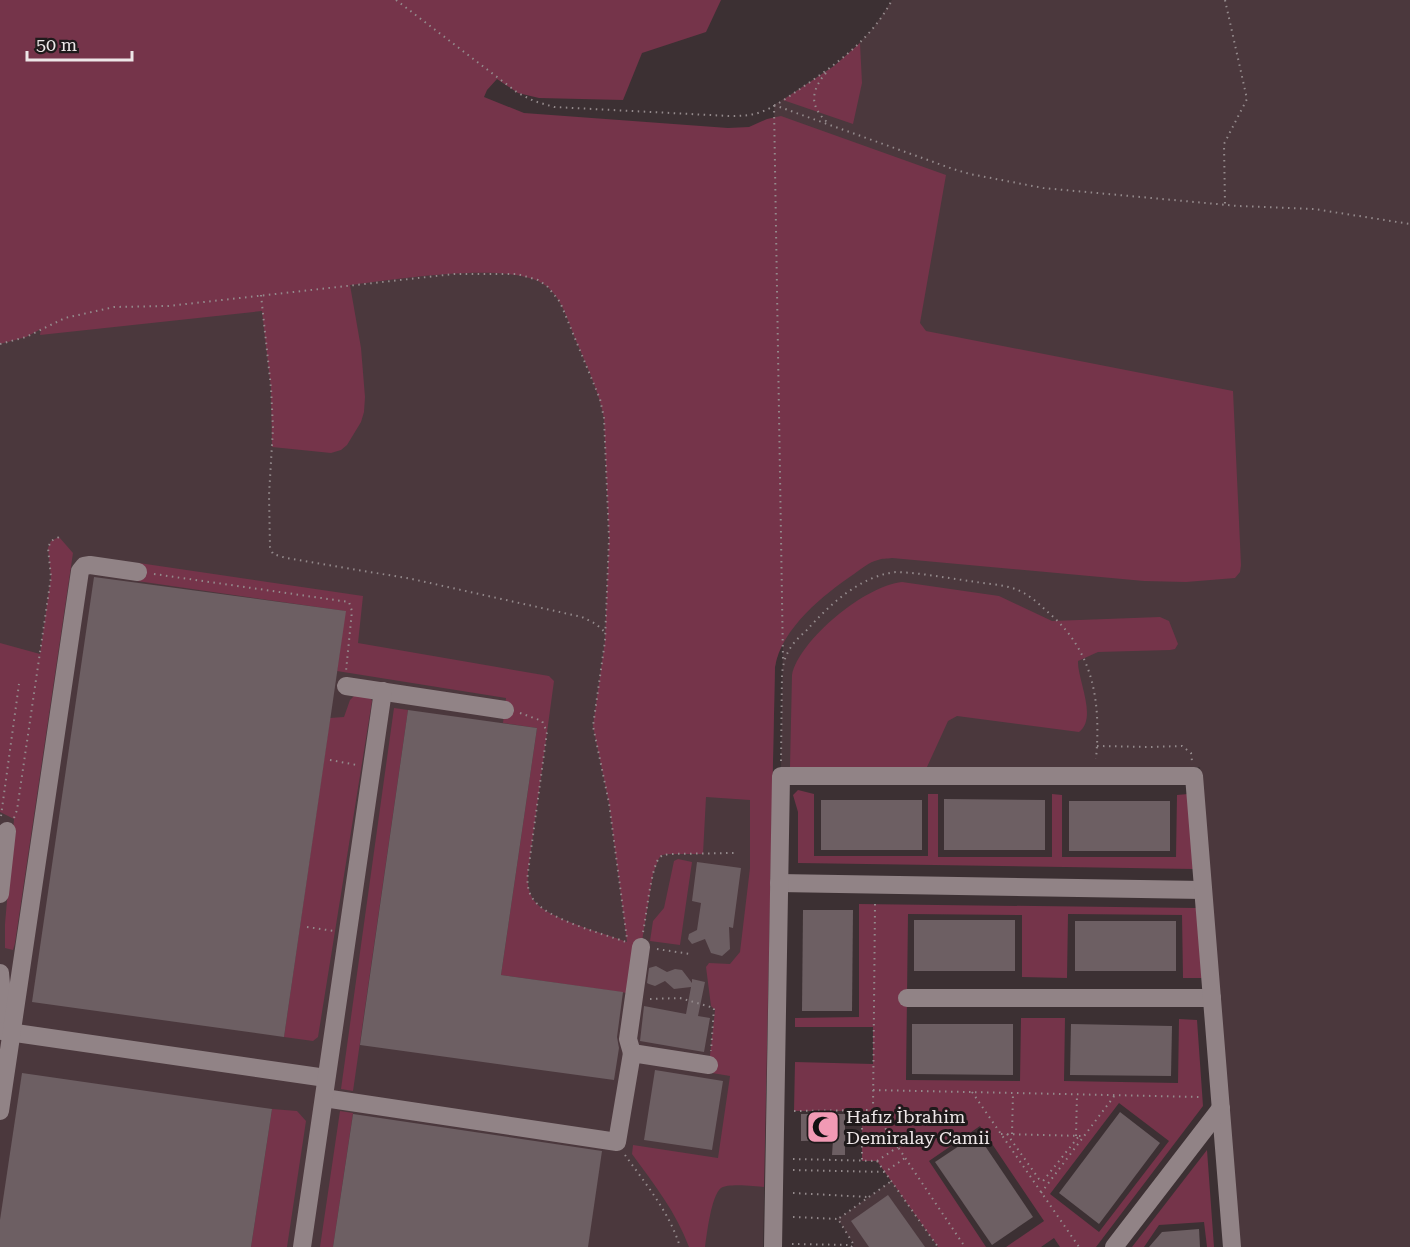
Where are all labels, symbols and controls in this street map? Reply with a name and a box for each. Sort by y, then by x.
scale bar [27,24,132,62]
text: 50 m [36,34,77,55]
place label: Hafız İbrahim Demiralay Camii [846,1106,990,1148]
mosque icon: Hafız İbrahim Demiralay Camii [805,1109,841,1145]

